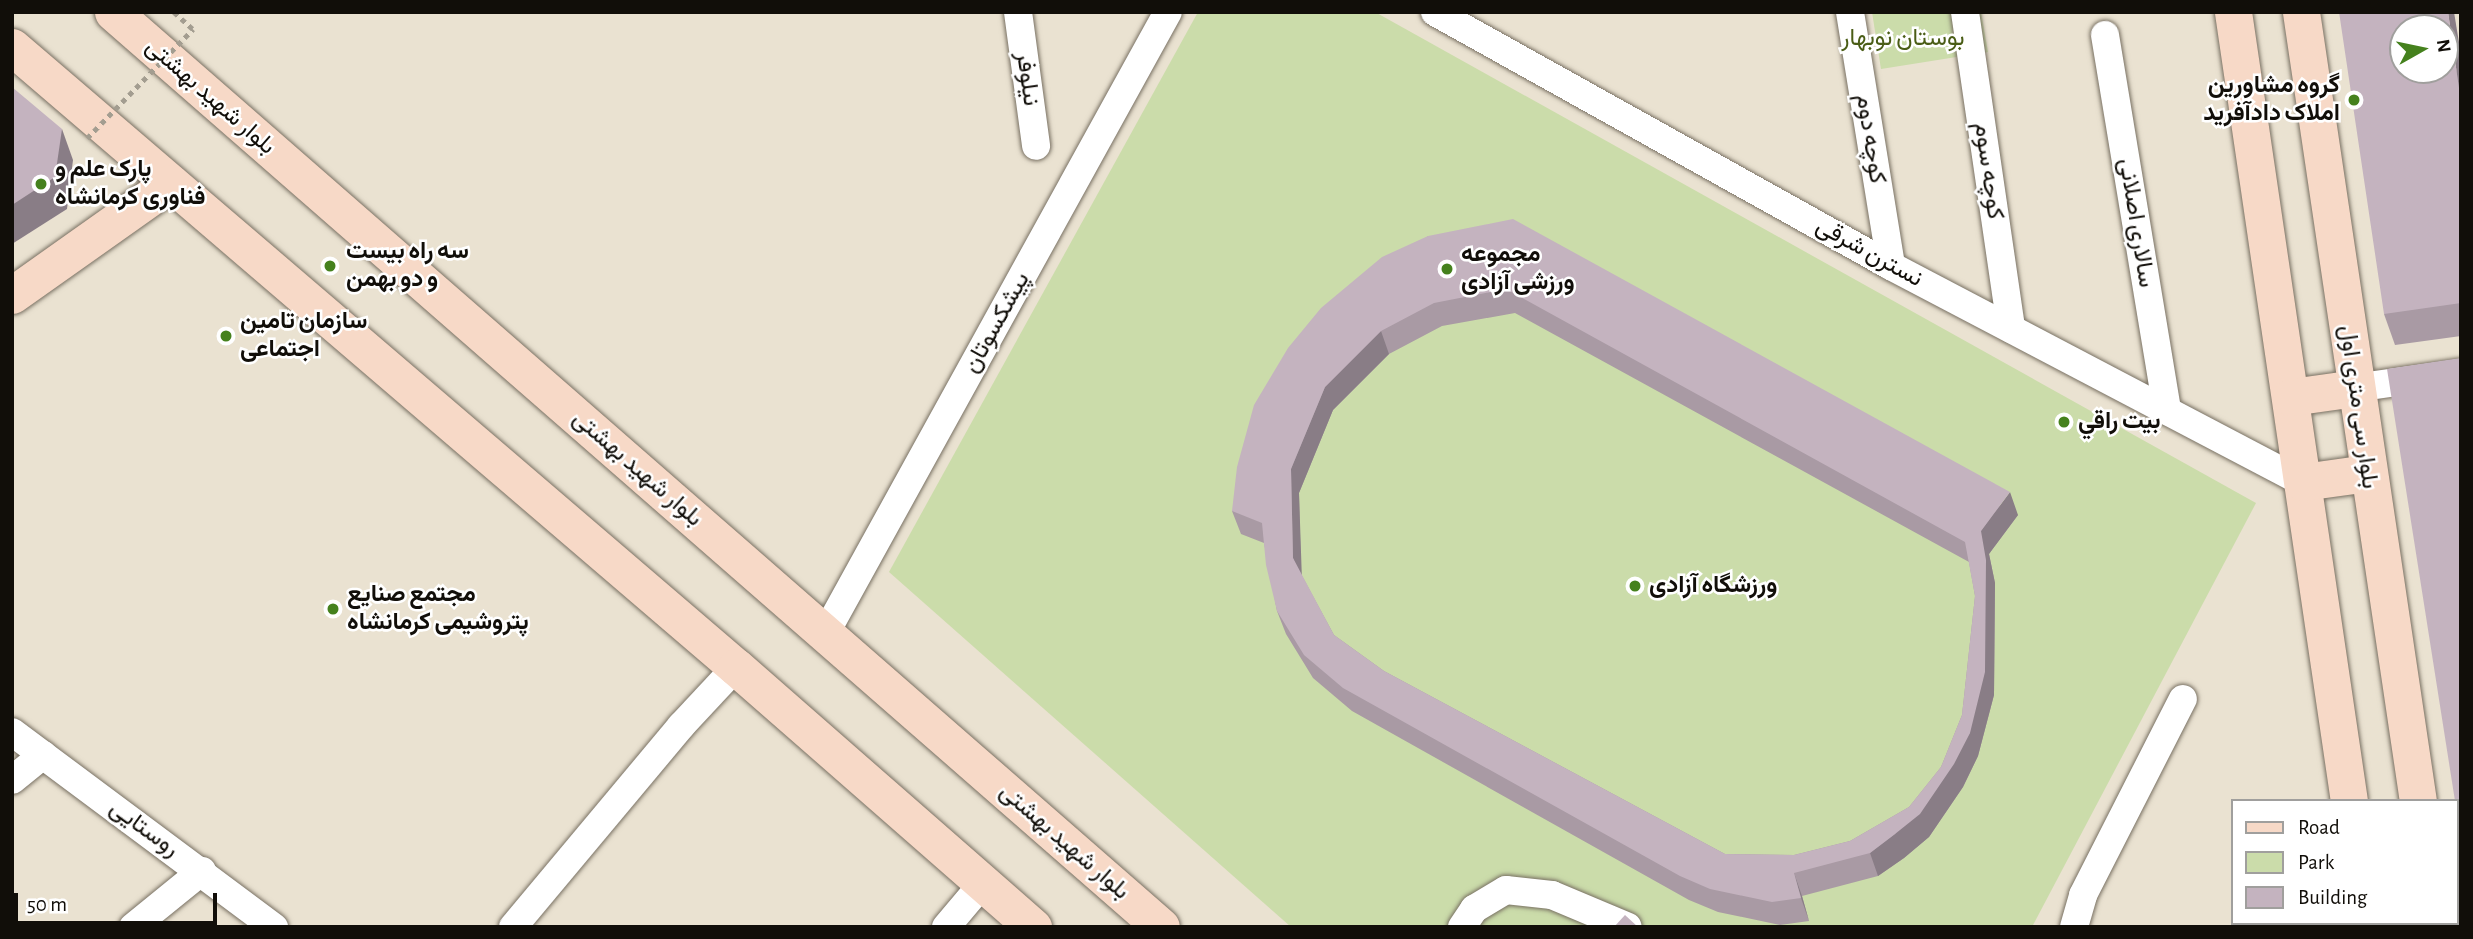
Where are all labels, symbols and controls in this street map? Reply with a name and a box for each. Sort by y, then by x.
north arrow [2389,14,2459,84]
park label: بوستان نوبهار [1841,25,1965,53]
street label: بلوار شهید بهشتی [139,33,281,161]
text: N [2433,38,2454,54]
street label: نیلوفر [1009,50,1045,108]
place label: گروه مشاورین املاک دادآفرید [2203,72,2340,128]
street label: کوچه دوم [1849,92,1891,186]
marker: گروه مشاورین املاک دادآفرید [2346,92,2362,108]
street label: کوچه سوم [1967,121,2009,221]
place label: پارک علم و فناوری کرمانشاه [55,156,205,212]
street label: سالاری اصلانی [2112,156,2160,290]
marker: پارک علم و فناوری کرمانشاه [33,176,49,192]
street label: نسترن شرقی [1811,212,1927,294]
place label: سه راه بیست و دو بهمن [346,238,469,294]
place label: مجموعه ورزشی آزادی [1461,241,1575,297]
marker: سه راه بیست و دو بهمن [320,256,340,276]
marker: مجموعه ورزشی آزادی [1439,261,1455,277]
street label: پیشکسوتان [958,268,1036,378]
place label: سازمان تامین اجتماعی [240,308,367,364]
street label: بلوار سی متری اول [2332,323,2384,491]
marker: سازمان تامین اجتماعی [218,328,234,344]
street label: بلوار شهید بهشتی [566,405,708,533]
place label: بيت راقي [2078,408,2160,436]
marker: بيت راقي [2056,414,2072,430]
place label: ورزشگاه آزادی [1649,572,1777,600]
marker: ورزشگاه آزادی [1627,578,1643,594]
place label: مجتمع صنایع پتروشیمی کرمانشاه [347,581,529,637]
marker: مجتمع صنایع پتروشیمی کرمانشاه [325,601,341,617]
street label: بلوار شهید بهشتی [993,778,1135,906]
street label: روستایی [103,794,185,864]
legend [2232,799,2459,925]
text: Road [2298,817,2340,838]
text: Park [2298,852,2334,873]
scale bar [18,880,220,924]
text: Building [2298,887,2367,908]
text: 50 m [27,894,67,915]

